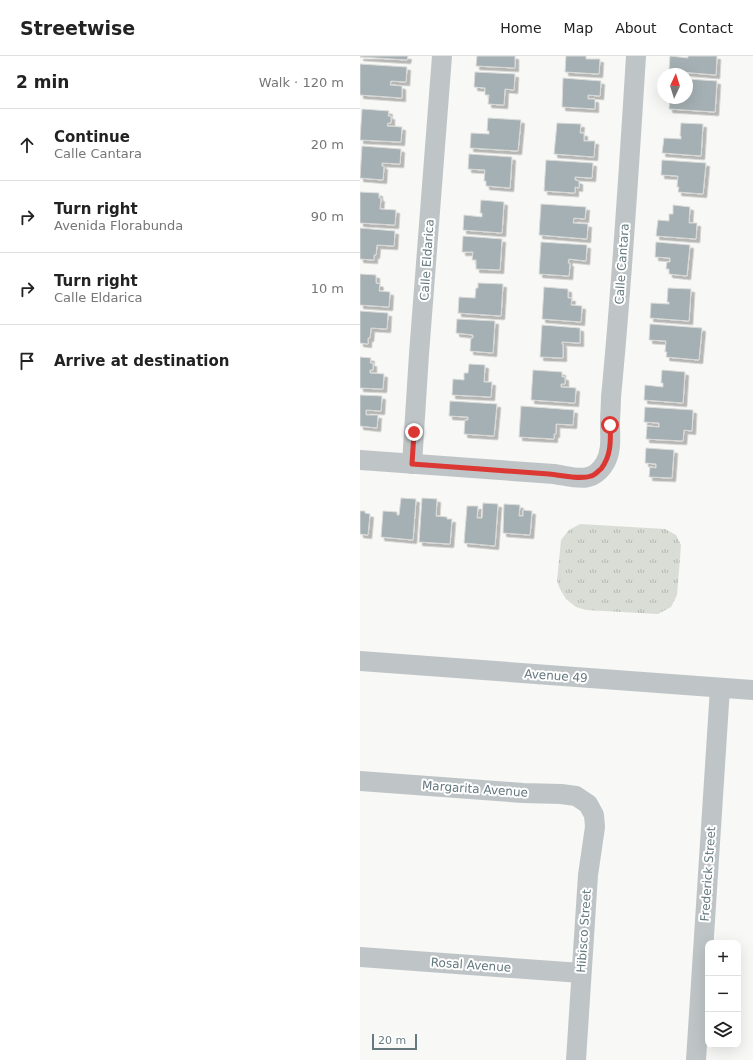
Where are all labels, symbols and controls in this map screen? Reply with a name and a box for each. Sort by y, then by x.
text: Streetwise [20,17,135,39]
text: Home [500,20,542,36]
text: Map [564,20,593,36]
text: About [615,20,657,36]
text: Contact [679,20,733,36]
north arrow [657,68,693,104]
text: 2 min [16,72,69,92]
text: Walk · 120 m [259,75,344,90]
text: Continue [54,128,130,146]
icon: ahead [16,134,38,156]
text: 20 m [311,137,344,152]
text: Calle Cantara [54,146,142,161]
text: Turn right [54,200,138,218]
icon: right [16,206,38,228]
text: 90 m [311,209,344,224]
text: Avenida Florabunda [54,218,183,233]
street label: Calle Eldarica [417,219,437,301]
street label: Calle Cantara [612,223,632,305]
text: Turn right [54,272,138,290]
icon: right [16,278,38,300]
text: 10 m [311,281,344,296]
text: Calle Eldarica [54,290,143,305]
icon: arrive [16,350,38,372]
text: Arrive at destination [54,352,229,370]
route start [601,416,619,434]
route end [405,423,423,441]
street label: Avenue 49 [524,667,588,685]
street label: Margarita Avenue [422,778,528,800]
street label: Frederick Street [698,826,718,922]
street label: Hibisco Street [574,888,594,973]
map controls [705,940,741,1048]
button: + [705,940,741,976]
street label: Rosal Avenue [430,955,512,975]
button: − [705,976,741,1012]
button: layers [705,1012,741,1048]
scale bar [372,1032,417,1051]
text: 20 m [378,1034,406,1047]

